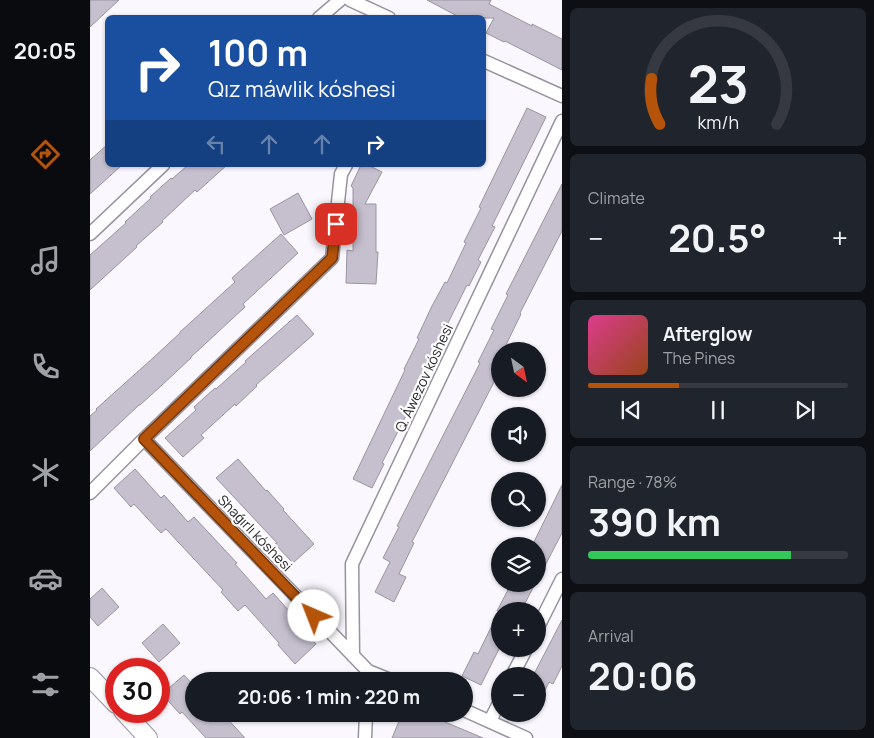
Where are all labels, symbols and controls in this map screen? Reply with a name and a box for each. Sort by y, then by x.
text: 100 m [208,29,308,77]
icon: right [125,35,190,100]
text: 20:05 [14,36,76,66]
text: 23 [687,48,749,119]
text: Qız máwlik kóshesi [208,74,396,104]
text: km/h [697,110,739,134]
icon: left [202,130,230,158]
icon: ahead [255,130,283,158]
icon: ahead [308,130,336,158]
icon: right [361,130,389,158]
icon: directions [28,137,63,172]
text: Climate [588,187,645,209]
pin [315,203,357,245]
icon: arrive [322,210,350,238]
text: 20.5° [668,211,767,263]
text: − [588,219,603,257]
text: + [832,219,848,257]
icon: music [28,243,63,278]
street label: Q. Áwezov kóshesi [390,321,457,435]
text: Afterglow [663,321,752,347]
north arrow [491,342,546,398]
map controls [491,342,546,722]
text: The Pines [663,347,735,369]
icon: phone [28,349,63,384]
icon: previous [617,396,645,424]
icon: pause [704,396,732,424]
icon: next [791,396,819,424]
button: sound [491,407,546,462]
icon: climate [28,455,63,490]
text: Range · 78% [588,471,677,493]
button: search [491,472,546,527]
street label: Shaǵırlı kóshesi [214,490,297,575]
text: 390 km [588,495,721,547]
button: layers [491,537,546,592]
icon: car [28,561,63,596]
position arrow [287,589,339,641]
button: + [491,602,546,657]
text: Arrival [588,625,634,647]
text: 20:06 [588,649,697,701]
speed limit sign: 30 [105,658,170,723]
icon: filters [28,667,63,702]
button: − [491,667,546,722]
text: 20:06 · 1 min · 220 m [238,684,420,710]

